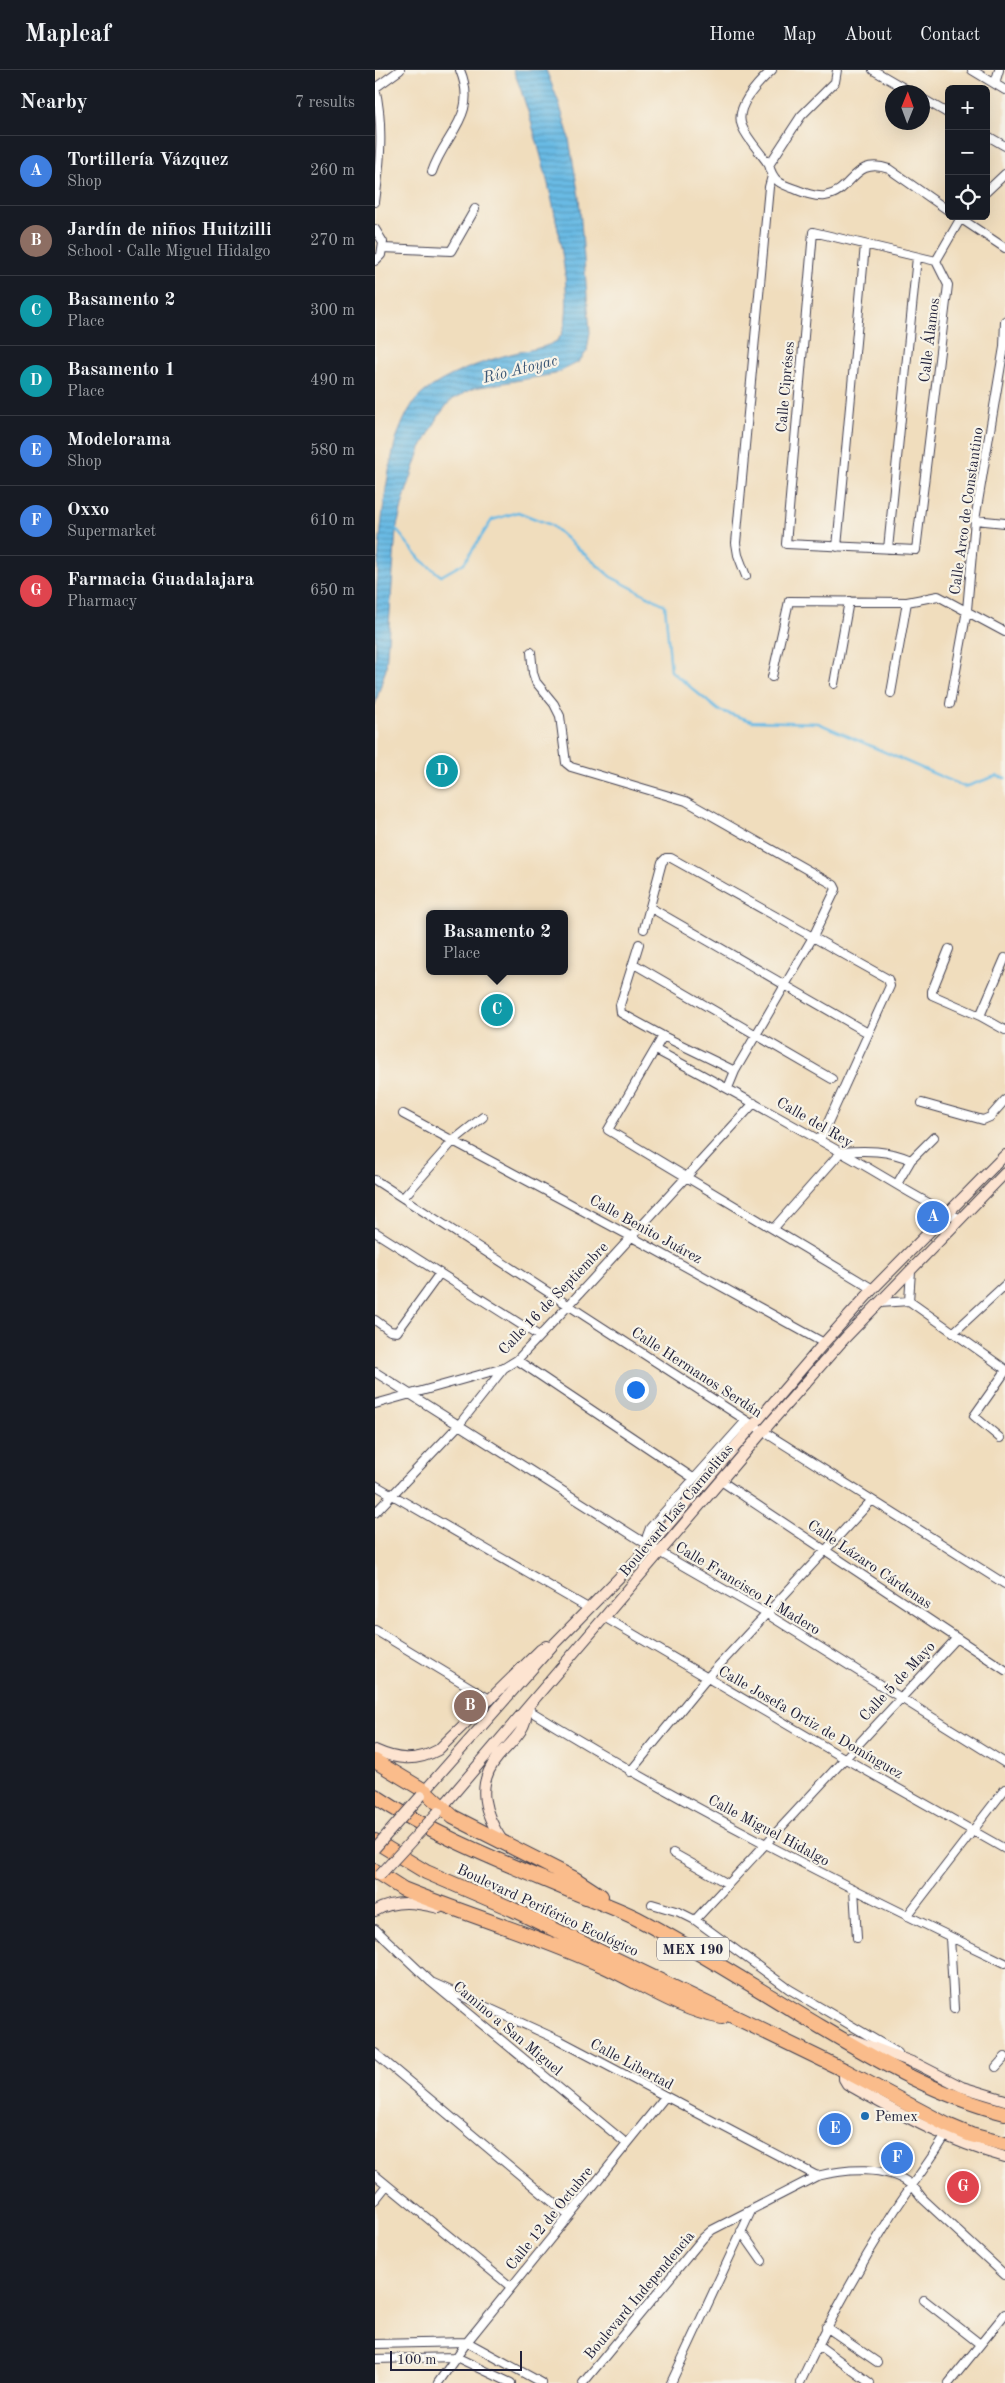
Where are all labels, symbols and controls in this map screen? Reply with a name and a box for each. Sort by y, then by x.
text: Mapleaf [25,23,111,47]
text: Home [709,26,755,44]
text: Map [783,26,816,44]
text: About [844,26,892,44]
text: Contact [920,26,980,44]
north arrow [885,85,930,130]
map controls [945,85,990,220]
button: + [945,85,990,130]
text: Nearby [20,92,88,113]
text: 7 results [295,95,355,111]
button: − [945,130,990,175]
text: Tortillería Vázquez [67,151,229,170]
text: A [30,163,42,179]
text: 260 m [310,163,355,179]
text: Shop [67,174,102,190]
button: locate [945,175,990,220]
text: Jardín de niños Huitzilli [67,221,272,240]
text: B [30,233,42,249]
text: 270 m [310,233,355,249]
text: School · Calle Miguel Hidalgo [67,244,271,260]
text: Basamento 2 [67,291,176,310]
street label: Calle Álamos [915,296,943,384]
text: C [31,303,41,319]
text: 300 m [310,303,355,319]
text: Place [67,314,104,330]
street label: Calle Cipréses [775,341,798,433]
water label: Río Atoyac [480,353,560,387]
text: Basamento 1 [67,361,176,380]
text: D [30,373,42,389]
text: 490 m [310,373,355,389]
text: Place [67,384,104,400]
street label: Calle Arco de Constantino [948,426,987,596]
text: Modelorama [67,431,171,450]
text: E [30,443,42,459]
text: 580 m [310,443,355,459]
text: Shop [67,454,102,470]
text: Oxxo [67,501,109,520]
text: F [31,513,41,529]
text: 610 m [310,513,355,529]
text: Supermarket [67,524,156,540]
text: Farmacia Guadalajara [67,571,254,590]
text: G [30,583,42,599]
text: 650 m [310,583,355,599]
text: Pharmacy [67,594,137,610]
pin: D [426,752,458,790]
popup [426,910,568,975]
text: Basamento 2 [443,923,551,942]
text: Place [443,946,480,962]
pin: C [481,991,513,1029]
street label: Calle del Rey [774,1095,855,1151]
street label: Calle Benito Juárez [586,1193,704,1267]
pin: A [917,1198,949,1236]
street label: Calle 16 de Septiembre [497,1240,612,1358]
street label: Calle Hermanos Serdán [628,1325,764,1421]
your location [623,1377,649,1403]
street label: Boulevard Las Carmelitas [618,1442,737,1580]
street label: Calle Lázaro Cárdenas [804,1518,934,1612]
street label: Calle Francisco I. Madero [672,1540,822,1639]
street label: Calle 5 de Mayo [858,1639,939,1725]
street label: Calle Josefa Ortiz de Domínguez [715,1664,905,1782]
pin: B [454,1687,486,1725]
street label: Calle Miguel Hidalgo [705,1793,832,1870]
street label: Boulevard Periférico Ecológico [454,1863,640,1960]
road number: MEX 190 [657,1938,729,1960]
street label: Camino a San Miguel [450,1979,565,2079]
street label: Calle Libertad [587,2037,676,2094]
pin: E [819,2110,851,2148]
marker: Pemex [859,2110,871,2122]
place label: Pemex [875,2110,918,2125]
pin: F [881,2139,913,2177]
street label: Calle 12 de Octubre [504,2164,596,2273]
pin: G [947,2168,979,2206]
street label: Boulevard Independencia [582,2229,698,2363]
scale bar [390,2348,523,2371]
text: 100 m [397,2353,436,2367]

